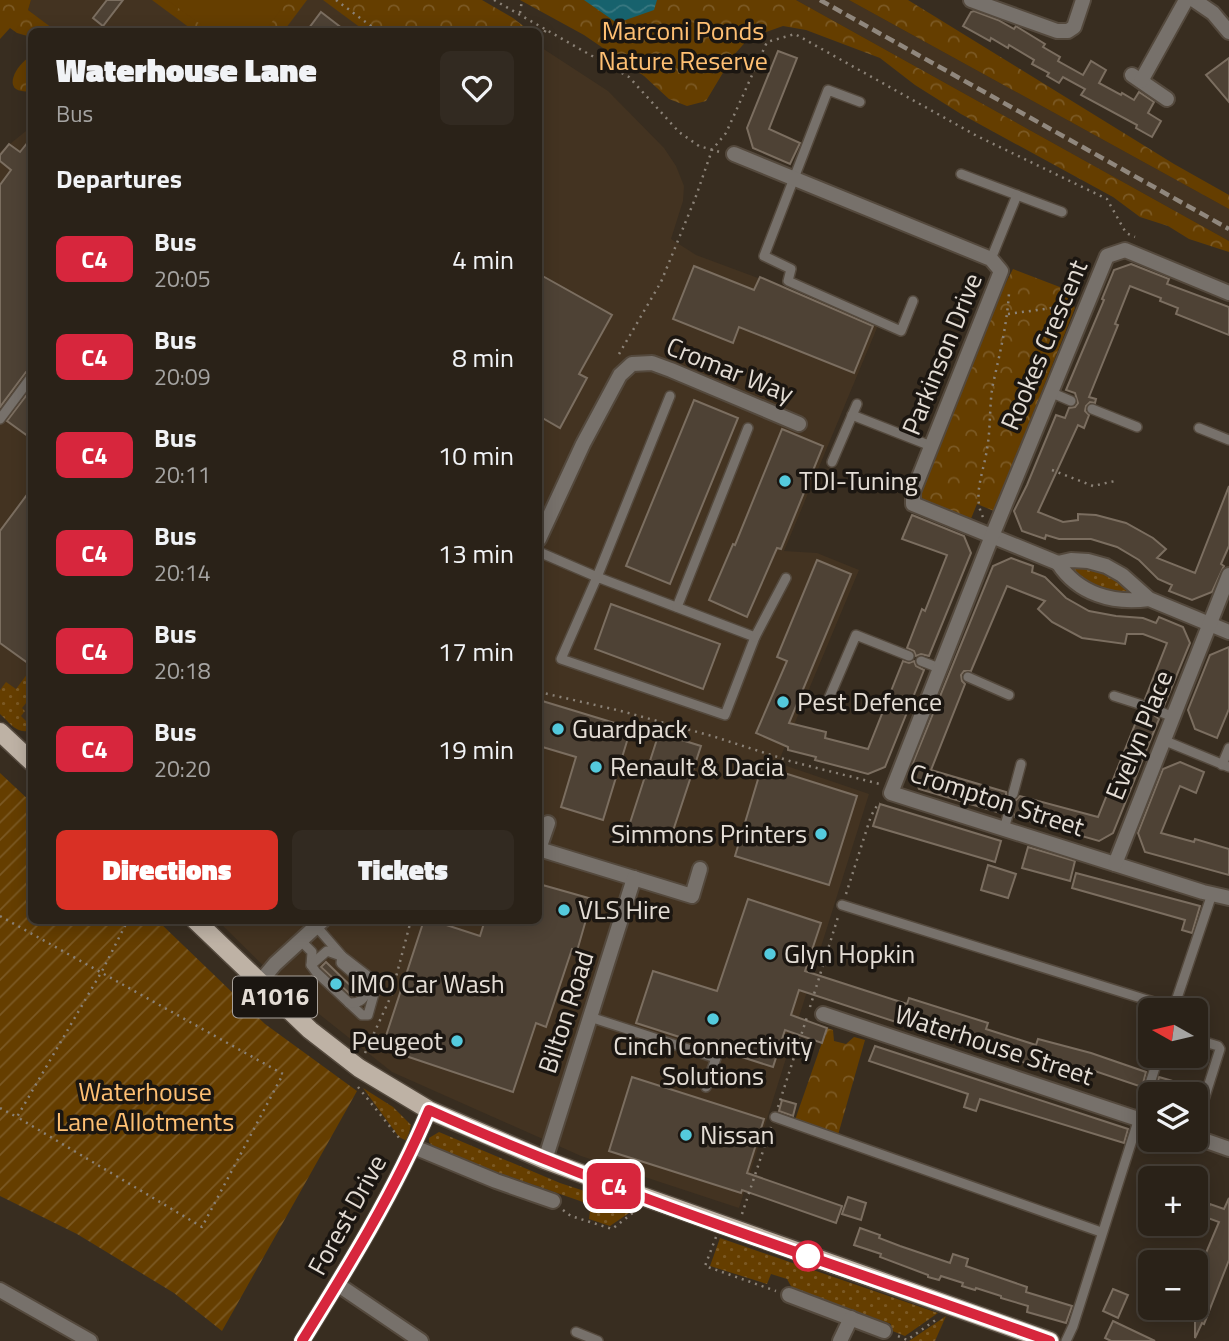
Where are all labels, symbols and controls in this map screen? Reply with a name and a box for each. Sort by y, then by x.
park label: Marconi Ponds Nature Reserve [598,11,768,80]
text: Waterhouse Lane [56,45,317,95]
button: heart [440,51,514,125]
text: Bus [56,96,93,131]
text: Departures [56,159,182,198]
text: Bus [154,222,196,261]
text: 4 min [452,240,514,279]
text: C4 [81,241,108,277]
street label: Rookes Crescent [990,254,1097,436]
text: 20:05 [154,261,211,296]
street label: Parkinson Drive [891,267,992,441]
text: Bus [154,320,196,359]
street label: Cromar Way [661,326,800,413]
text: 8 min [452,338,514,377]
text: C4 [81,339,108,375]
text: 20:09 [154,359,211,394]
text: Bus [154,418,196,457]
text: 10 min [438,436,514,475]
text: C4 [81,437,108,473]
text: 20:11 [154,457,211,492]
place label: TDI-Tuning [799,461,918,500]
marker: TDI-Tuning [777,473,793,489]
text: Bus [154,516,196,555]
text: 13 min [438,534,514,573]
text: C4 [81,535,108,571]
text: 20:14 [154,555,211,590]
text: Bus [154,614,196,653]
text: 17 min [438,632,514,671]
text: C4 [81,633,108,669]
text: 20:18 [154,653,211,688]
street label: Evelyn Place [1095,664,1182,805]
place label: Pest Defence [797,682,942,721]
marker: Pest Defence [775,694,791,710]
place label: Guardpack [572,709,688,748]
text: Bus [154,712,196,751]
marker: Guardpack [550,721,566,737]
text: 19 min [438,730,514,769]
text: C4 [81,731,108,767]
place label: Renault & Dacia [610,747,784,786]
text: 20:20 [154,751,211,786]
street label: Crompton Street [905,753,1089,846]
marker: Renault & Dacia [588,759,604,775]
place label: Simmons Printers [611,814,807,853]
marker: Simmons Printers [813,826,829,842]
button: Directions [56,830,278,910]
button: Tickets [292,830,514,910]
place label: VLS Hire [578,890,671,929]
marker: VLS Hire [556,902,572,918]
place label: Glyn Hopkin [784,934,915,973]
street label: Bilton Road [527,946,604,1078]
marker: Glyn Hopkin [762,946,778,962]
place label: IMO Car Wash [350,964,505,1003]
road number: A1016 [233,976,317,1017]
marker: IMO Car Wash [328,976,344,992]
street label: Waterhouse Street [890,994,1098,1095]
north arrow [1138,998,1208,1068]
map controls [1138,998,1208,1320]
marker: Cinch Connectivity Solutions [705,1011,721,1027]
place label: Peugeot [352,1021,443,1060]
place label: Cinch Connectivity Solutions [613,1026,813,1095]
marker: Peugeot [449,1033,465,1049]
park label: Waterhouse Lane Allotments [56,1072,234,1141]
button: layers [1138,1082,1208,1152]
place label: Nissan [700,1115,774,1154]
marker: Nissan [678,1127,694,1143]
street label: Forest Drive [297,1147,396,1282]
line badge: C4 [582,1163,646,1209]
button: + [1138,1166,1208,1236]
text: C4 [601,1168,627,1204]
unlabelled marker [793,1241,823,1271]
button: − [1138,1250,1208,1320]

